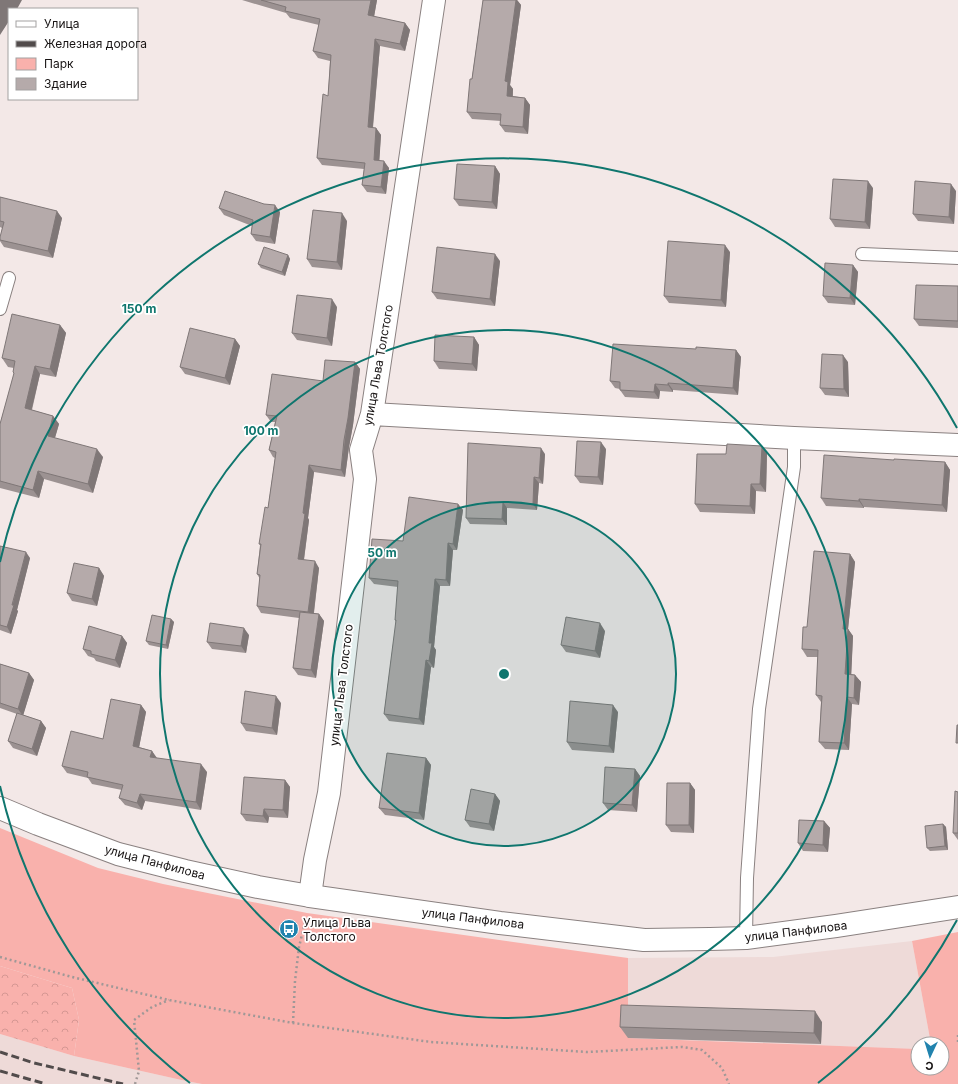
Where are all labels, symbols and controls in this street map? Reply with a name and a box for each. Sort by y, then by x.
legend [8,8,138,100]
text: Улица [44,16,79,31]
text: Железная дорога [44,36,147,51]
text: Парк [44,56,74,71]
text: Здание [44,76,87,91]
text: 150 m [122,301,156,316]
street label: улица Льва Толстого [360,303,396,427]
text: 100 m [243,423,279,438]
text: 50 m [367,545,397,560]
street label: улица Льва Толстого [326,623,356,747]
centre of rings [497,667,511,681]
street label: улица Панфилова [103,841,207,883]
street label: улица Панфилова [421,904,525,932]
place label: Улица Льва Толстого [303,915,371,944]
street label: улица Панфилова [744,917,848,945]
bus stop icon: Улица Льва Толстого [278,918,300,940]
north arrow [910,1036,950,1076]
text: С [925,1059,934,1073]

